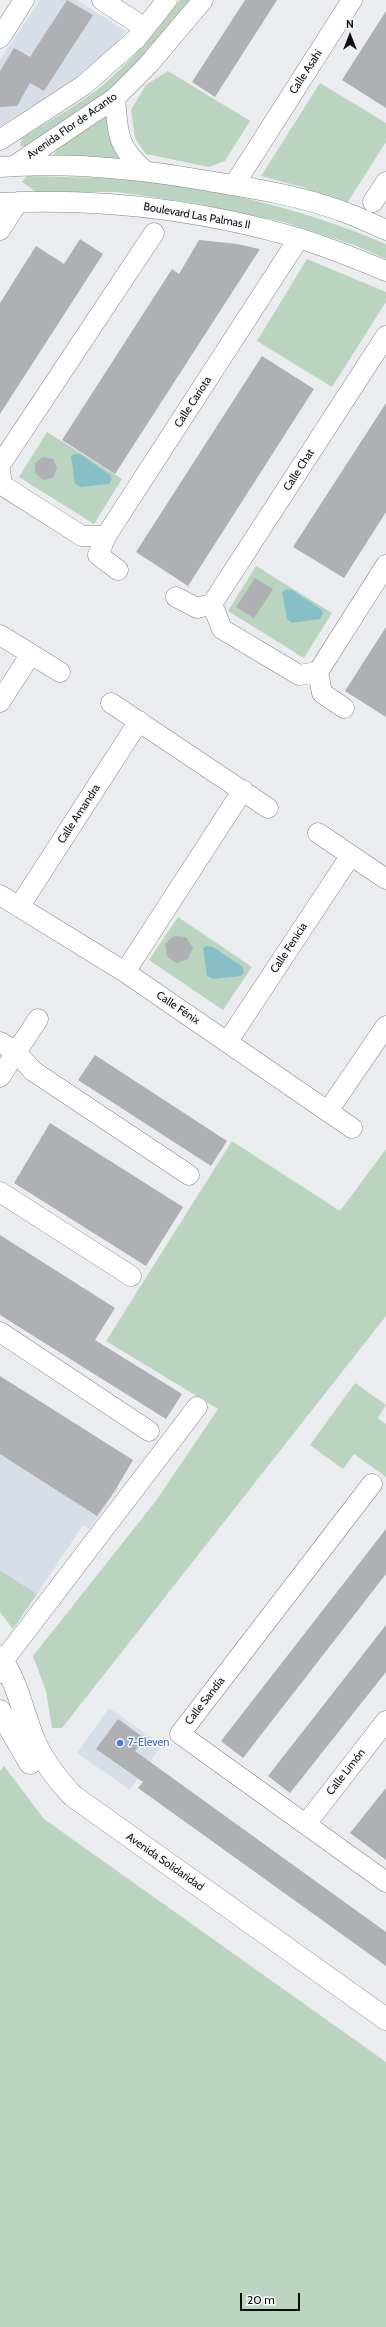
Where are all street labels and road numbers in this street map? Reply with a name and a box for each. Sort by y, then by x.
street label: Calle Asahi [287,47,325,97]
street label: Avenida Flor de Acanto [24,90,120,162]
street label: Boulevard Las Palmas II [142,200,252,232]
street label: Calle Cariota [172,374,214,430]
street label: Calle Chat [281,447,317,493]
street label: Calle Amandra [55,782,103,846]
street label: Calle Fenicia [268,920,310,976]
street label: Calle Fénix [154,989,202,1027]
street label: Calle Sandía [182,1675,228,1727]
street label: Calle Limón [324,1746,368,1798]
street label: Avenida Solidaridad [124,1830,206,1894]

